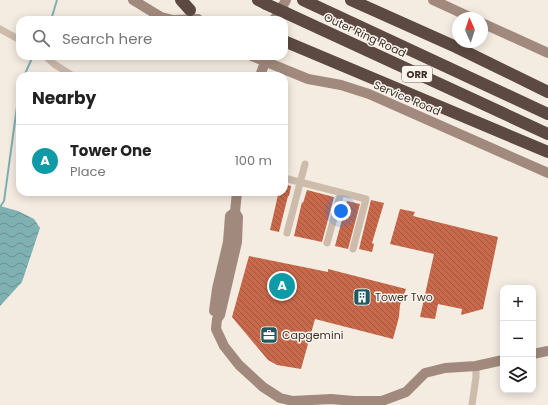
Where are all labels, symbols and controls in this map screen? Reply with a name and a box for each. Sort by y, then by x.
street label: Outer Ring Road [321,9,409,61]
north arrow [452,12,488,48]
search box [16,16,288,60]
icon: search [30,27,52,49]
text: Search here [62,28,152,49]
road number: ORR [402,66,432,82]
street label: Service Road [371,77,443,119]
text: Nearby [32,86,96,110]
text: Tower One [70,140,151,161]
text: A [40,151,50,170]
text: 100 m [235,151,272,170]
text: Place [70,162,105,181]
your location [331,201,351,221]
pin: A [269,271,295,301]
map controls [500,285,536,393]
button: + [500,285,536,321]
building icon: Tower Two [352,287,372,307]
place label: Tower Two [375,289,433,305]
button: − [500,321,536,357]
office icon: Capgemini [259,325,279,345]
place label: Capgemini [282,327,344,343]
button: layers [500,357,536,393]

